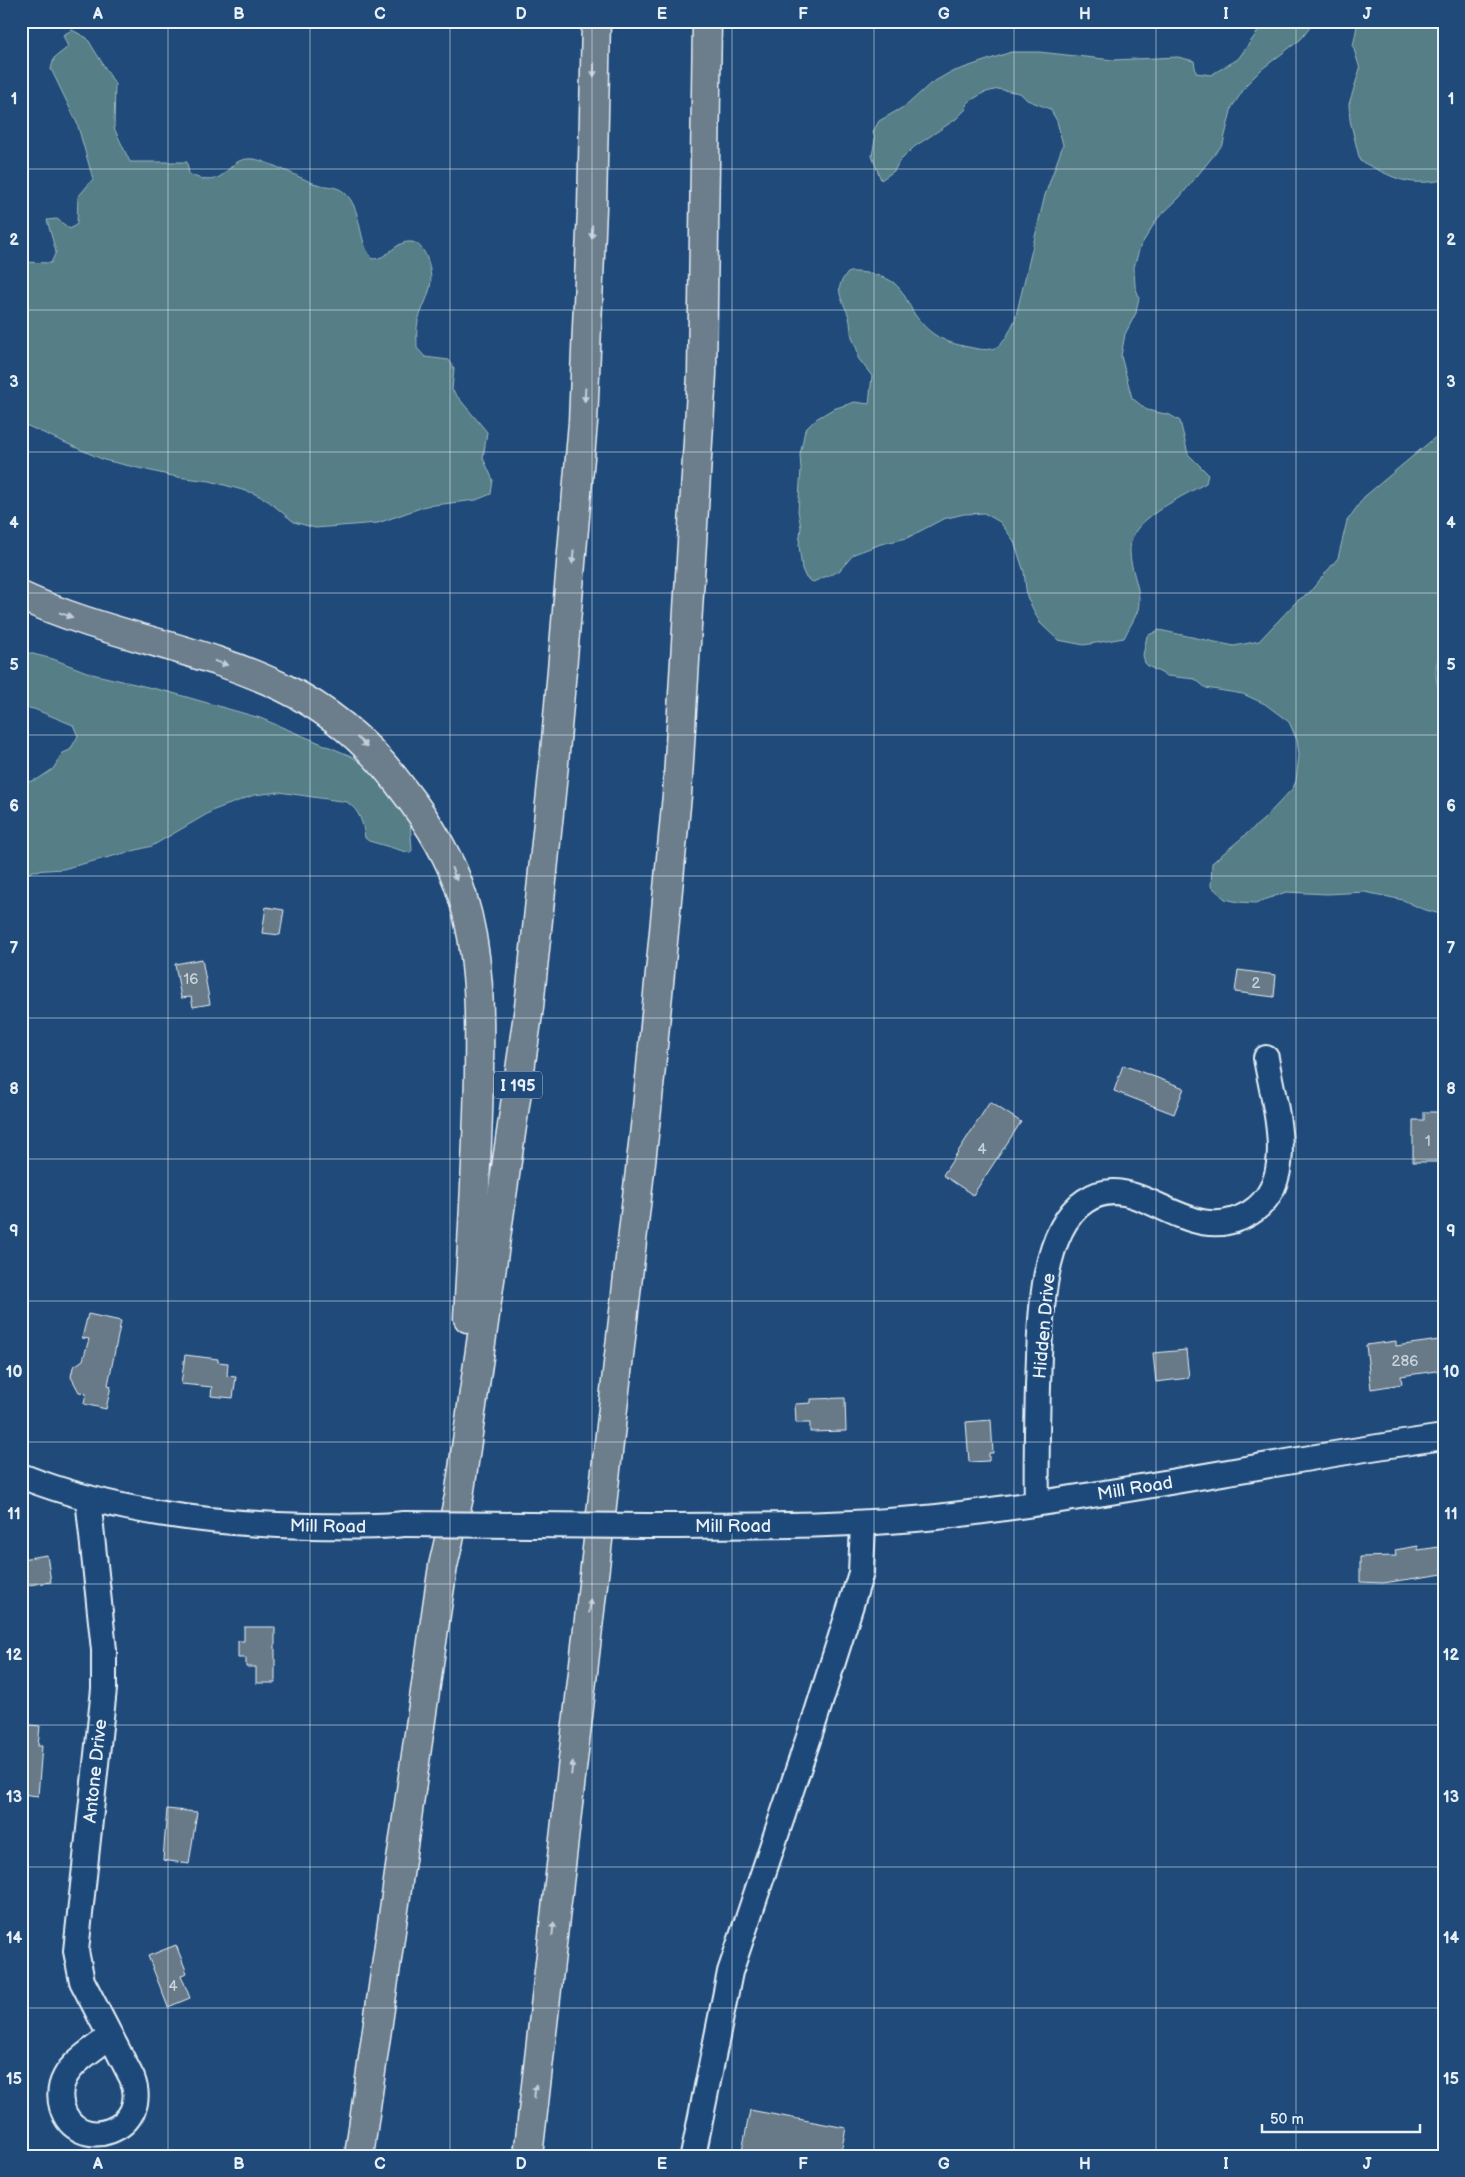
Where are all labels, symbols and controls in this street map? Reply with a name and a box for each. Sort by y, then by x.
text: A [92,5,103,24]
text: B [233,5,245,24]
text: C [374,5,386,24]
text: D [515,5,527,24]
text: E [657,5,667,24]
text: F [798,5,808,24]
text: G [938,5,950,24]
text: H [1079,5,1091,24]
text: I [1223,5,1229,24]
text: J [1363,5,1372,24]
one-way arrow [590,62,598,78]
text: 1 [11,90,17,109]
text: 1 [1448,90,1454,109]
one-way arrow [587,225,595,241]
text: 2 [9,231,19,250]
text: 2 [1446,231,1456,250]
text: 3 [9,373,19,392]
text: 3 [1446,373,1456,392]
one-way arrow [580,387,588,403]
text: 4 [9,514,19,533]
text: 4 [1446,514,1456,533]
one-way arrow [569,549,577,565]
one-way arrow [59,612,74,619]
text: 5 [9,656,19,675]
text: 5 [1446,656,1456,675]
one-way arrow [214,660,229,667]
one-way arrow [355,736,367,748]
text: 6 [9,797,19,816]
text: 6 [1446,797,1456,816]
one-way arrow [451,867,458,882]
text: 7 [10,939,19,958]
text: 7 [1447,939,1456,958]
house number: 16 [184,970,198,989]
house number: 2 [1252,974,1261,993]
road number: I 195 [494,1072,542,1098]
text: 8 [9,1080,19,1099]
text: 8 [1446,1080,1456,1099]
house number: 1 [1425,1132,1431,1151]
house number: 4 [977,1140,987,1159]
text: 9 [9,1222,19,1241]
text: 9 [1446,1222,1456,1241]
street label: Hidden Drive [1029,1272,1060,1380]
house number: 286 [1392,1352,1418,1371]
text: 10 [6,1363,22,1382]
text: 10 [1443,1363,1459,1382]
street label: Mill Road [1096,1472,1174,1505]
text: 11 [7,1505,21,1524]
text: 11 [1444,1505,1458,1524]
street label: Mill Road [290,1515,366,1538]
street label: Mill Road [695,1516,771,1537]
one-way arrow [586,1598,594,1614]
text: 12 [6,1646,23,1665]
text: 12 [1443,1646,1460,1665]
street label: Antone Drive [80,1718,111,1824]
one-way arrow [568,1759,576,1775]
text: 13 [6,1788,22,1807]
text: 13 [1443,1788,1459,1807]
one-way arrow [549,1921,557,1937]
text: 14 [6,1929,23,1948]
text: 14 [1443,1929,1460,1948]
house number: 4 [168,1977,178,1996]
text: 15 [6,2070,22,2089]
text: 15 [1443,2070,1459,2089]
one-way arrow [531,2082,539,2098]
scale bar [1262,2102,1420,2134]
text: 50 m [1270,2110,1304,2129]
text: A [92,2155,103,2174]
text: B [233,2155,245,2174]
text: C [374,2155,386,2174]
text: D [515,2155,527,2174]
text: E [657,2155,667,2174]
text: F [798,2155,808,2174]
text: G [938,2155,950,2174]
text: H [1079,2155,1091,2174]
text: I [1223,2155,1229,2174]
text: J [1363,2155,1372,2174]

